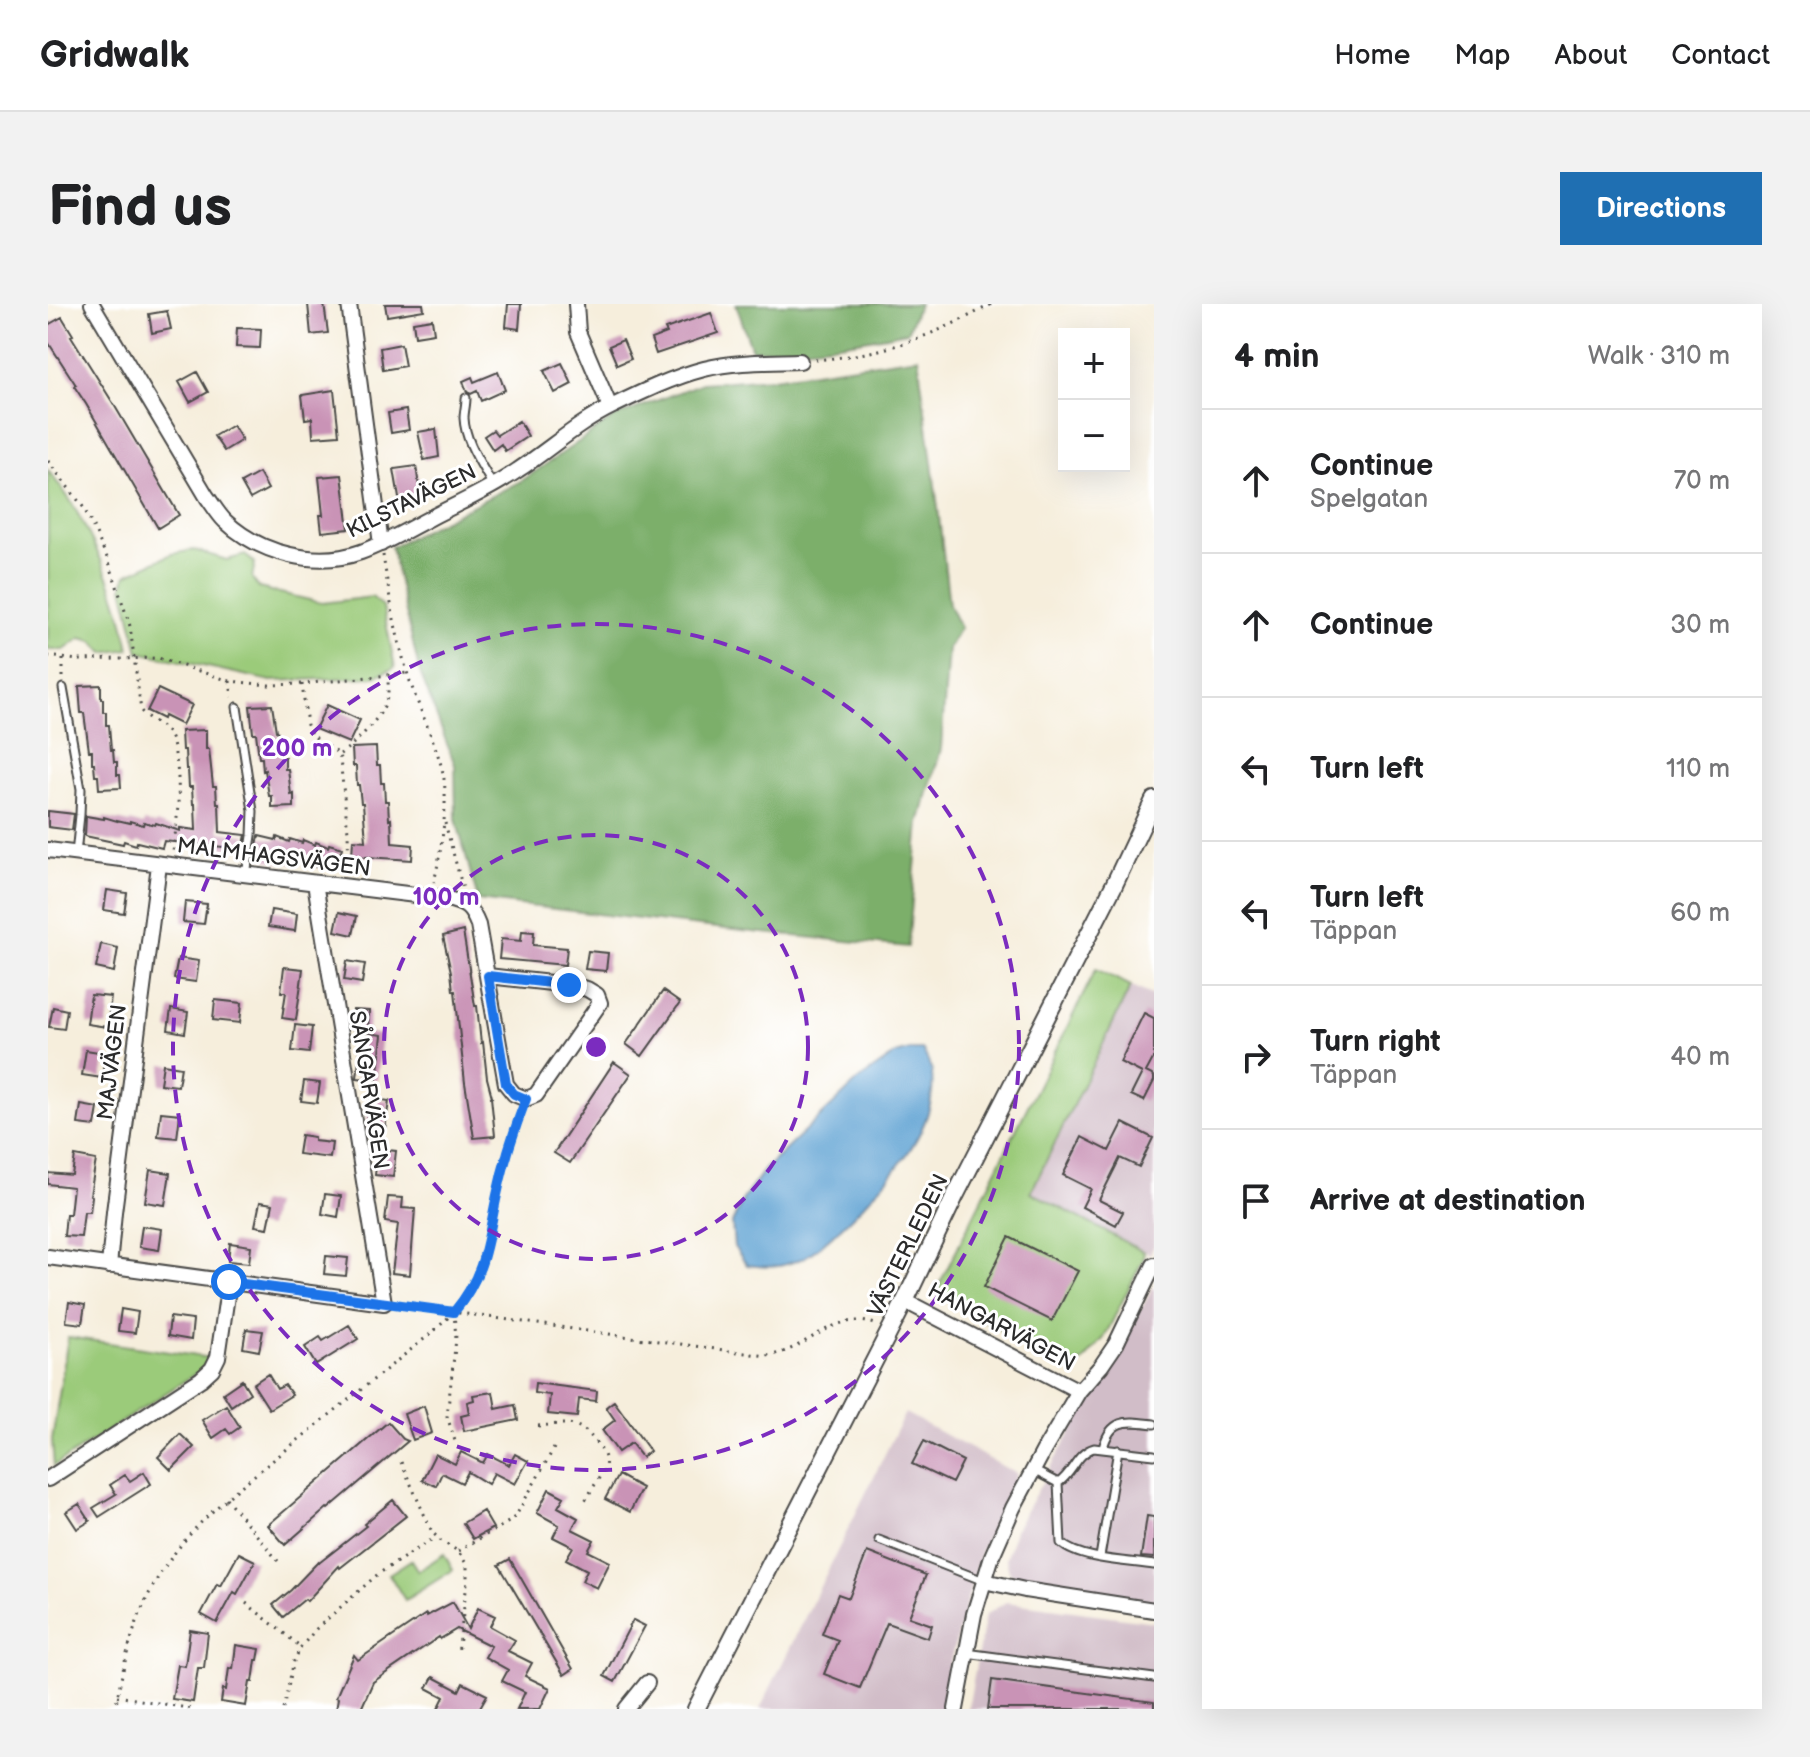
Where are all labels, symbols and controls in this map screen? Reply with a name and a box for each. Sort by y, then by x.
text: Gridwalk [40,33,189,78]
text: Home [1334,39,1410,72]
text: Map [1454,39,1511,72]
text: About [1555,39,1627,72]
text: Contact [1671,39,1770,72]
button: Directions [1560,172,1762,245]
text: Find us [48,175,232,242]
map controls [1058,328,1130,472]
button: + [1058,328,1130,400]
text: 4 min [1234,336,1320,377]
text: Walk · 310 m [1588,341,1730,372]
button: − [1058,400,1130,472]
text: Continue [1310,448,1433,484]
street label: KILSTAVÄGEN [342,458,481,544]
icon: ahead [1234,459,1278,503]
text: 70 m [1673,466,1730,497]
text: Spelgatan [1310,484,1428,515]
icon: ahead [1234,603,1278,647]
text: Continue [1310,607,1433,643]
text: 30 m [1670,610,1730,641]
text: 200 m [262,734,332,763]
icon: left [1234,747,1278,791]
text: Turn left [1310,751,1424,787]
text: 110 m [1666,754,1730,785]
street label: MALMHAGSVÄGEN [175,832,372,883]
text: Turn left [1310,880,1424,916]
text: 100 m [413,883,479,912]
icon: left [1234,891,1278,935]
text: 60 m [1670,898,1730,929]
text: Täppan [1310,916,1397,947]
route end [551,967,587,1003]
street label: MAJVÄGEN [92,1003,133,1122]
street label: SÅNGARVÄGEN [343,1009,395,1172]
text: Turn right [1310,1024,1441,1060]
centre of rings [582,1033,610,1061]
icon: right [1234,1035,1278,1079]
text: 40 m [1670,1042,1730,1073]
text: Täppan [1310,1060,1397,1091]
street label: VÄSTERLEDEN [862,1170,955,1322]
icon: arrive [1234,1179,1278,1223]
text: Arrive at destination [1310,1183,1586,1219]
route start [211,1264,247,1300]
street label: HANGARVÄGEN [923,1277,1080,1378]

